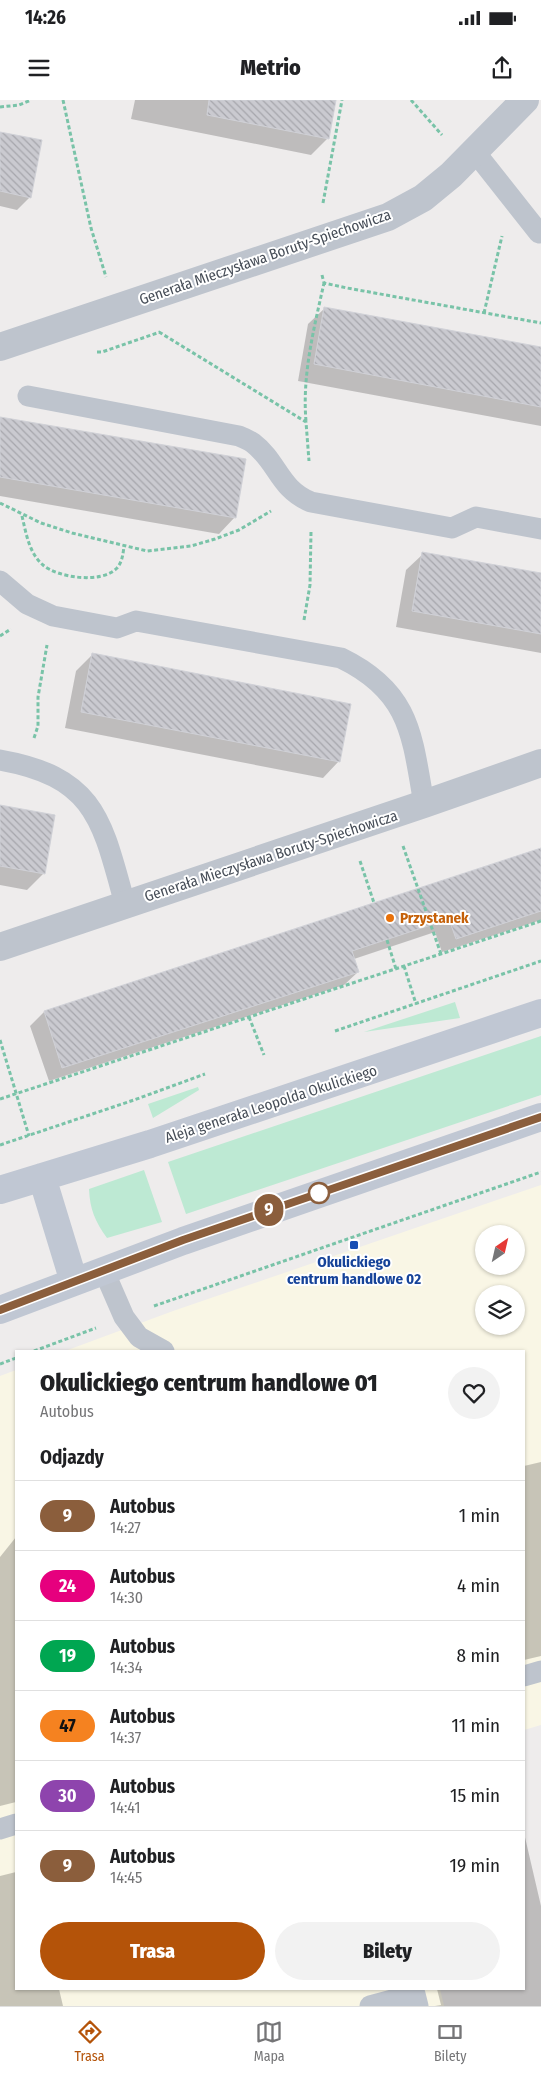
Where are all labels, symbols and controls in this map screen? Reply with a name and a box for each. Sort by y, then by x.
text: 14:26 [25,6,66,29]
icon: menu [25,54,53,82]
text: Metrio [240,54,301,81]
icon: share [488,54,516,82]
street label: Generała Mieczysława Boruty-Spiechowicza [137,205,393,309]
street label: Generała Mieczysława Boruty-Spiechowicza [142,807,400,905]
place label: Przystanek [400,909,469,927]
marker: Przystanek [384,912,396,924]
street label: Aleja generała Leopolda Okulickiego [163,1061,379,1147]
unlabelled marker [308,1182,330,1204]
line badge: 9 [253,1194,285,1226]
text: 9 [264,1199,274,1221]
north arrow [475,1225,525,1275]
map controls [475,1225,525,1335]
marker: Okulickiego centrum handlowe 02 [348,1239,360,1251]
place label: Okulickiego centrum handlowe 02 [287,1253,421,1288]
button: layers [475,1285,525,1335]
button: heart [448,1367,500,1419]
text: Okulickiego centrum handlowe 01 [40,1369,378,1397]
text: Autobus [40,1402,94,1421]
text: Odjazdy [40,1446,104,1469]
text: Autobus [110,1495,175,1518]
text: 1 min [459,1504,500,1527]
text: 9 [63,1505,72,1527]
text: 14:27 [110,1518,141,1537]
text: Autobus [110,1565,175,1588]
text: 4 min [457,1574,500,1597]
text: 24 [59,1575,76,1597]
text: 14:30 [110,1588,143,1607]
text: Autobus [110,1635,175,1658]
text: 8 min [457,1644,500,1667]
text: 19 [59,1645,76,1667]
text: 14:34 [110,1658,142,1677]
text: Autobus [110,1705,175,1728]
text: 11 min [452,1714,500,1737]
text: 47 [59,1715,76,1737]
text: 14:37 [110,1728,141,1747]
text: Autobus [110,1775,175,1798]
text: 15 min [450,1784,500,1807]
text: 30 [58,1785,77,1807]
text: 14:41 [110,1798,140,1817]
text: Autobus [110,1845,175,1868]
text: 19 min [449,1854,500,1877]
text: 9 [63,1855,72,1877]
text: 14:45 [110,1868,142,1887]
button: Trasa [40,1922,265,1980]
button: Bilety [275,1922,500,1980]
tab: Trasa [75,2018,105,2065]
tab: Mapa [254,2018,285,2065]
tab: Bilety [434,2018,466,2065]

